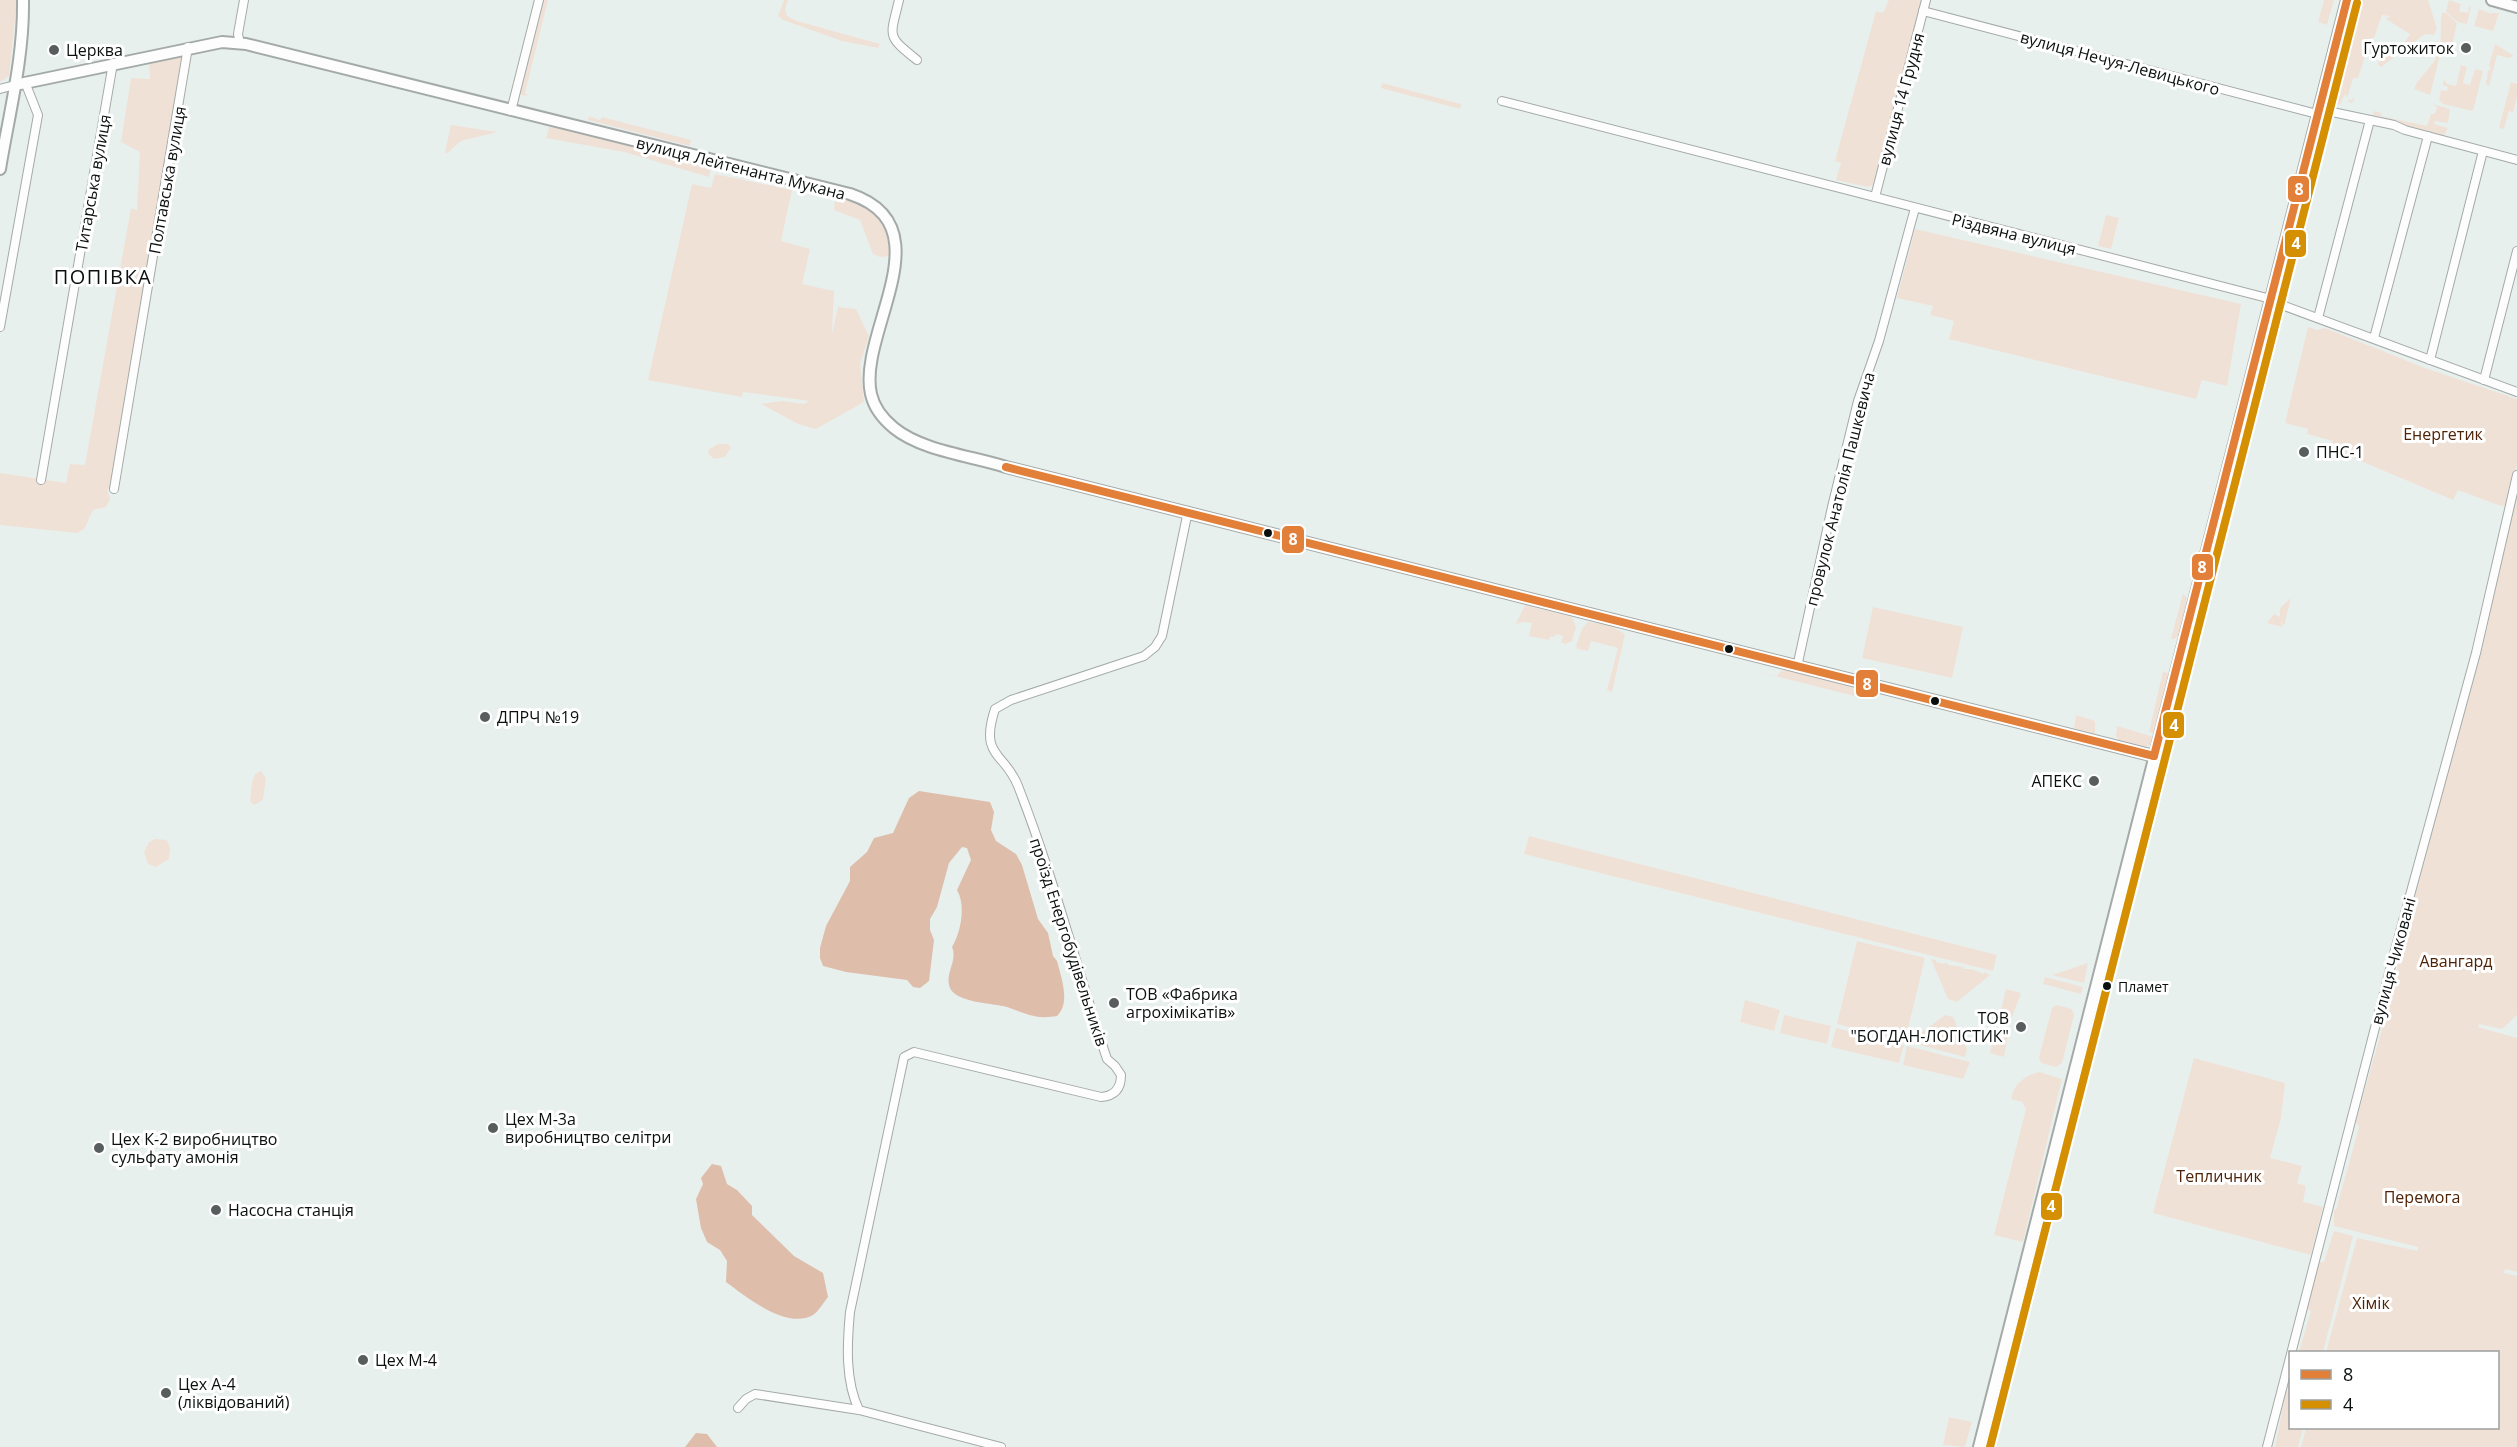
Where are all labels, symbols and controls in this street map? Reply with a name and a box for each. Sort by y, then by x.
street label: вулиця Нечуя-Левицького [2018,26,2222,100]
street label: вулиця 14 Грудня [1873,30,1929,168]
place label: Гуртожиток [2363,37,2455,59]
place label: Церква [66,39,123,61]
marker: Гуртожиток [2459,41,2473,55]
marker: Церква [47,43,61,57]
street label: Полтавська вулиця [143,104,191,256]
street label: Титарська вулиця [70,113,116,253]
street label: вулиця Лейтенанта Мукана [634,131,848,205]
line badge: 8 [2287,175,2310,203]
text: 8 [2294,178,2304,200]
street label: Різдвяна вулиця [1950,208,2078,260]
line badge: 4 [2284,229,2307,258]
text: 4 [2291,232,2301,254]
district label: ПОПІВКА [54,263,152,290]
street label: провулок Анатолія Пашкевича [1800,370,1880,608]
park label: Енергетик [2403,423,2484,445]
place label: ПНС-1 [2316,441,2364,463]
marker: ПНС-1 [2297,445,2311,459]
line badge: 8 [1281,525,1305,554]
unlabelled marker [1262,527,1274,539]
text: 8 [1288,528,1298,550]
line badge: 8 [2191,553,2214,581]
text: 8 [2197,556,2207,578]
unlabelled marker [1723,643,1735,655]
line badge: 8 [1855,669,1879,698]
text: 8 [1862,673,1872,695]
unlabelled marker [1929,695,1941,707]
place label: ДПРЧ №19 [497,706,579,728]
marker: ДПРЧ №19 [478,710,492,724]
line badge: 4 [2162,711,2185,739]
text: 4 [2169,714,2179,736]
place label: АПЕКС [2032,770,2082,792]
marker: АПЕКС [2087,774,2101,788]
street label: проїзд Енергобудівельників [1025,835,1113,1049]
street label: вулиця Чиковані [2365,895,2421,1027]
park label: Авангард [2419,950,2493,972]
place label: Пламет [2118,977,2169,996]
marker: Пламет [2101,980,2113,992]
place label: ТОВ «Фабрика агрохімікатів» [1126,983,1238,1023]
marker: ТОВ «Фабрика агрохімікатів» [1107,996,1121,1010]
place label: ТОВ "БОГДАН-ЛОГІСТИК" [1850,1007,2009,1047]
marker: ТОВ "БОГДАН-ЛОГІСТИК" [2014,1020,2028,1034]
place label: Цех М-3а виробництво селітри [505,1108,671,1148]
marker: Цех М-3а виробництво селітри [486,1121,500,1135]
place label: Цех К-2 виробництво сульфату амонія [111,1128,277,1168]
marker: Цех К-2 виробництво сульфату амонія [92,1141,106,1155]
park label: Тепличник [2176,1165,2262,1187]
park label: Перемога [2384,1186,2460,1208]
line badge: 4 [2040,1192,2063,1221]
text: 4 [2046,1195,2056,1217]
place label: Насосна станція [228,1199,354,1221]
marker: Насосна станція [209,1203,223,1217]
park label: Хімік [2352,1292,2390,1314]
place label: Цех М-4 [375,1349,437,1371]
legend [2289,1351,2499,1429]
marker: Цех М-4 [356,1353,370,1367]
text: 8 [2343,1362,2353,1386]
place label: Цех А-4 (ліквідований) [178,1373,290,1413]
marker: Цех А-4 (ліквідований) [159,1386,173,1400]
text: 4 [2343,1392,2353,1416]

